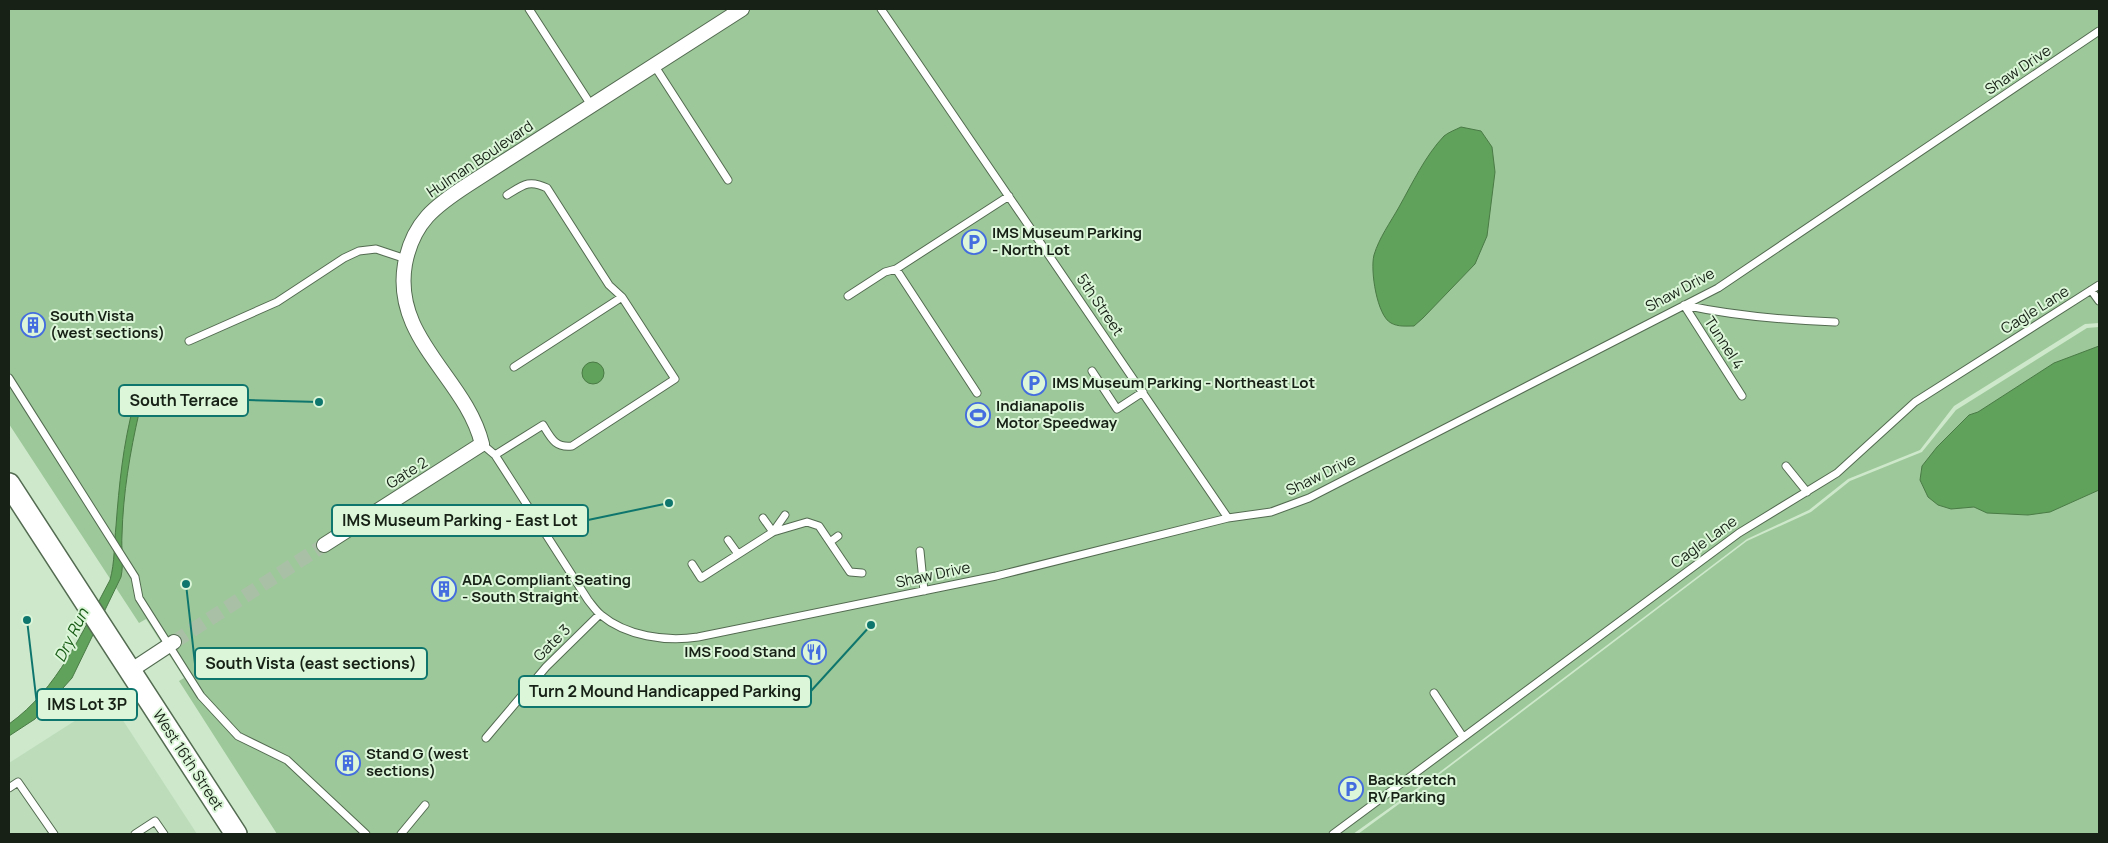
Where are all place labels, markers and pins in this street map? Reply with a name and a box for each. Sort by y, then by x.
place label: IMS Museum Parking - North Lot [992,222,1142,260]
parking icon: IMS Museum Parking - North Lot [961,229,987,255]
place label: South Vista (west sections) [50,305,165,343]
building icon: South Vista (west sections) [20,312,46,338]
parking icon: IMS Museum Parking - Northeast Lot [1021,370,1047,396]
place label: IMS Museum Parking - Northeast Lot [1052,372,1315,393]
callout: South Terrace [119,385,248,416]
place label: Indianapolis Motor Speedway [996,395,1118,433]
sports icon: Indianapolis Motor Speedway [965,402,991,428]
callout: IMS Museum Parking - East Lot [332,505,588,536]
place label: ADA Compliant Seating - South Straight [462,569,631,607]
building icon: ADA Compliant Seating - South Straight [431,576,457,602]
restaurant icon: IMS Food Stand [801,639,827,665]
place label: IMS Food Stand [684,641,796,662]
callout: South Vista (east sections) [195,648,427,679]
callout: Turn 2 Mound Handicapped Parking [519,676,811,707]
callout: IMS Lot 3P [37,689,137,720]
place label: Stand G (west sections) [366,743,469,781]
building icon: Stand G (west sections) [335,750,361,776]
place label: Backstretch RV Parking [1368,769,1456,807]
parking icon: Backstretch RV Parking [1338,776,1364,802]

